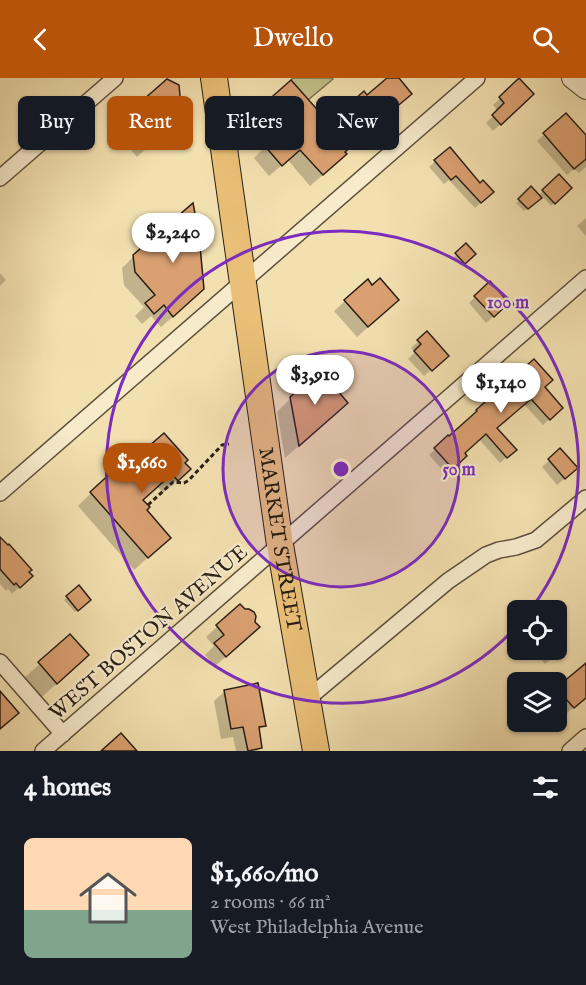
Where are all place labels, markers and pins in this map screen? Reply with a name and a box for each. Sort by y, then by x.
pin: $2,240 [124,213,222,264]
pin: $3,910 [266,355,364,406]
pin: $1,140 [452,363,550,414]
pin: $1,660 [93,443,191,494]
centre of rings [331,459,351,479]

